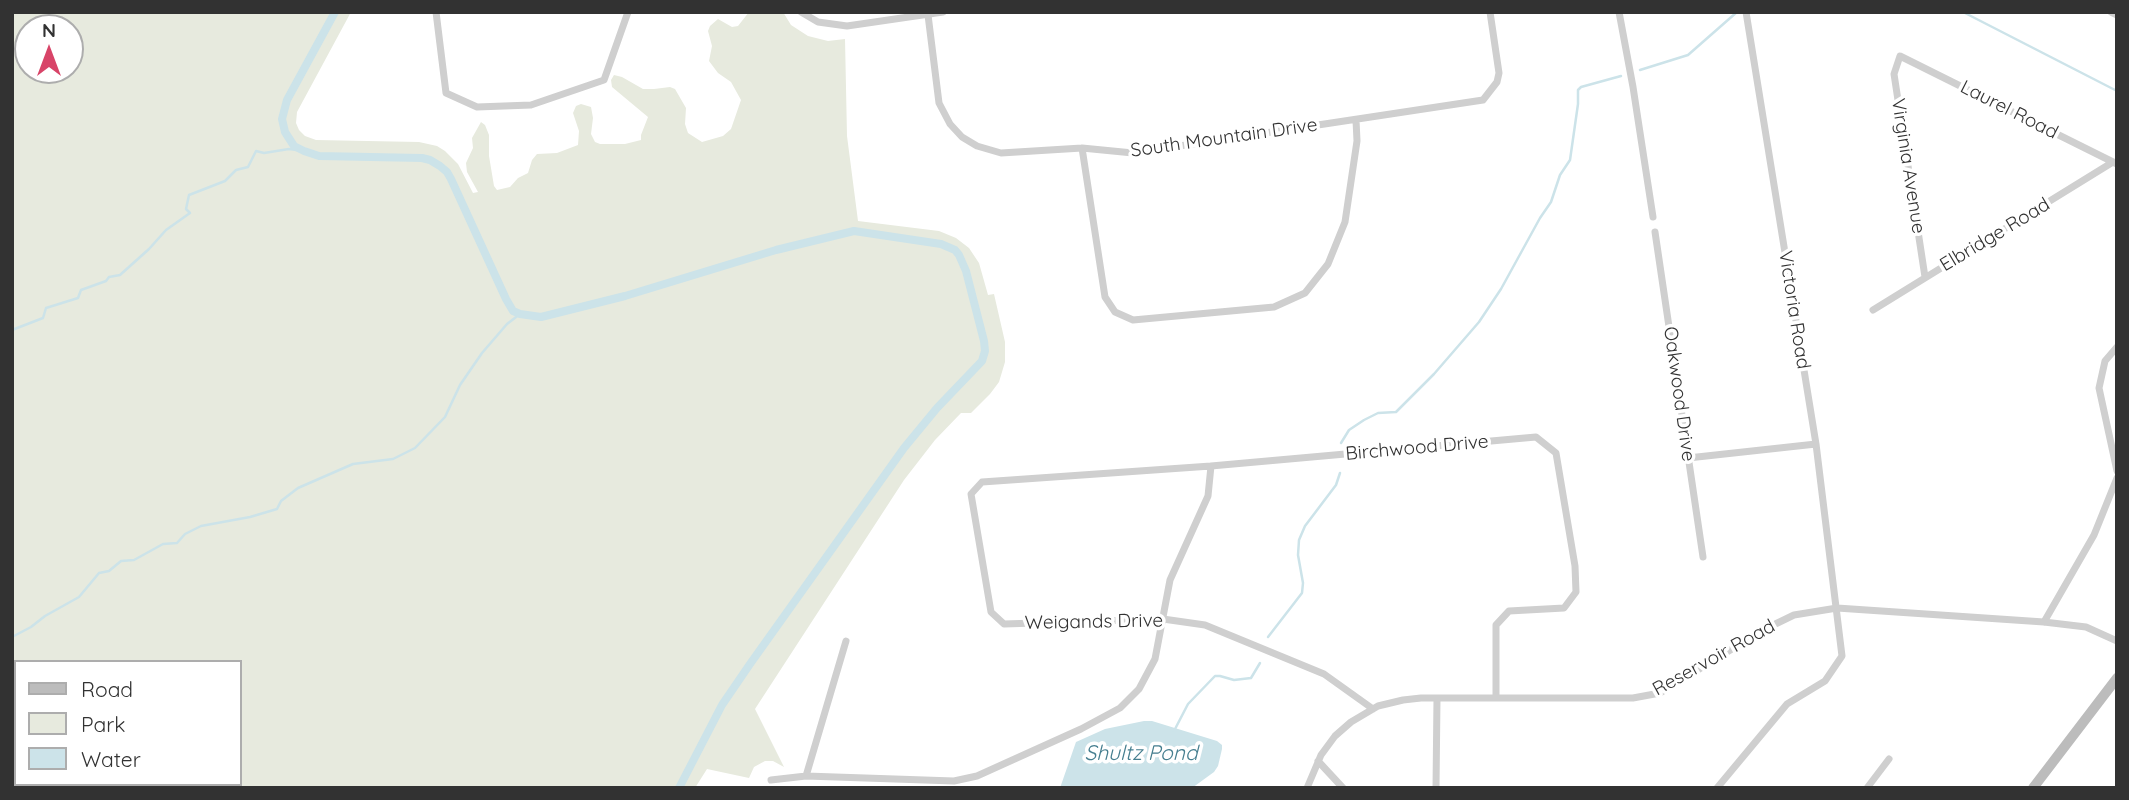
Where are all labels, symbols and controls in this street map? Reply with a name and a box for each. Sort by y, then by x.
north arrow [14,14,84,84]
text: N [42,18,56,42]
street label: Laurel Road [1956,76,2062,144]
street label: Virginia Avenue [1886,97,1930,235]
street label: South Mountain Drive [1129,114,1319,162]
street label: Elbridge Road [1936,193,2054,277]
street label: Victoria Road [1773,249,1815,371]
street label: Oakwood Drive [1658,325,1700,463]
street label: Birchwood Drive [1344,430,1490,466]
street label: Weigands Drive [1025,609,1163,635]
street label: Reservoir Road [1649,615,1779,701]
legend [14,660,242,786]
text: Road [81,676,133,702]
text: Park [81,711,125,737]
water label: Shultz Pond [1084,741,1198,767]
text: Water [81,746,141,772]

